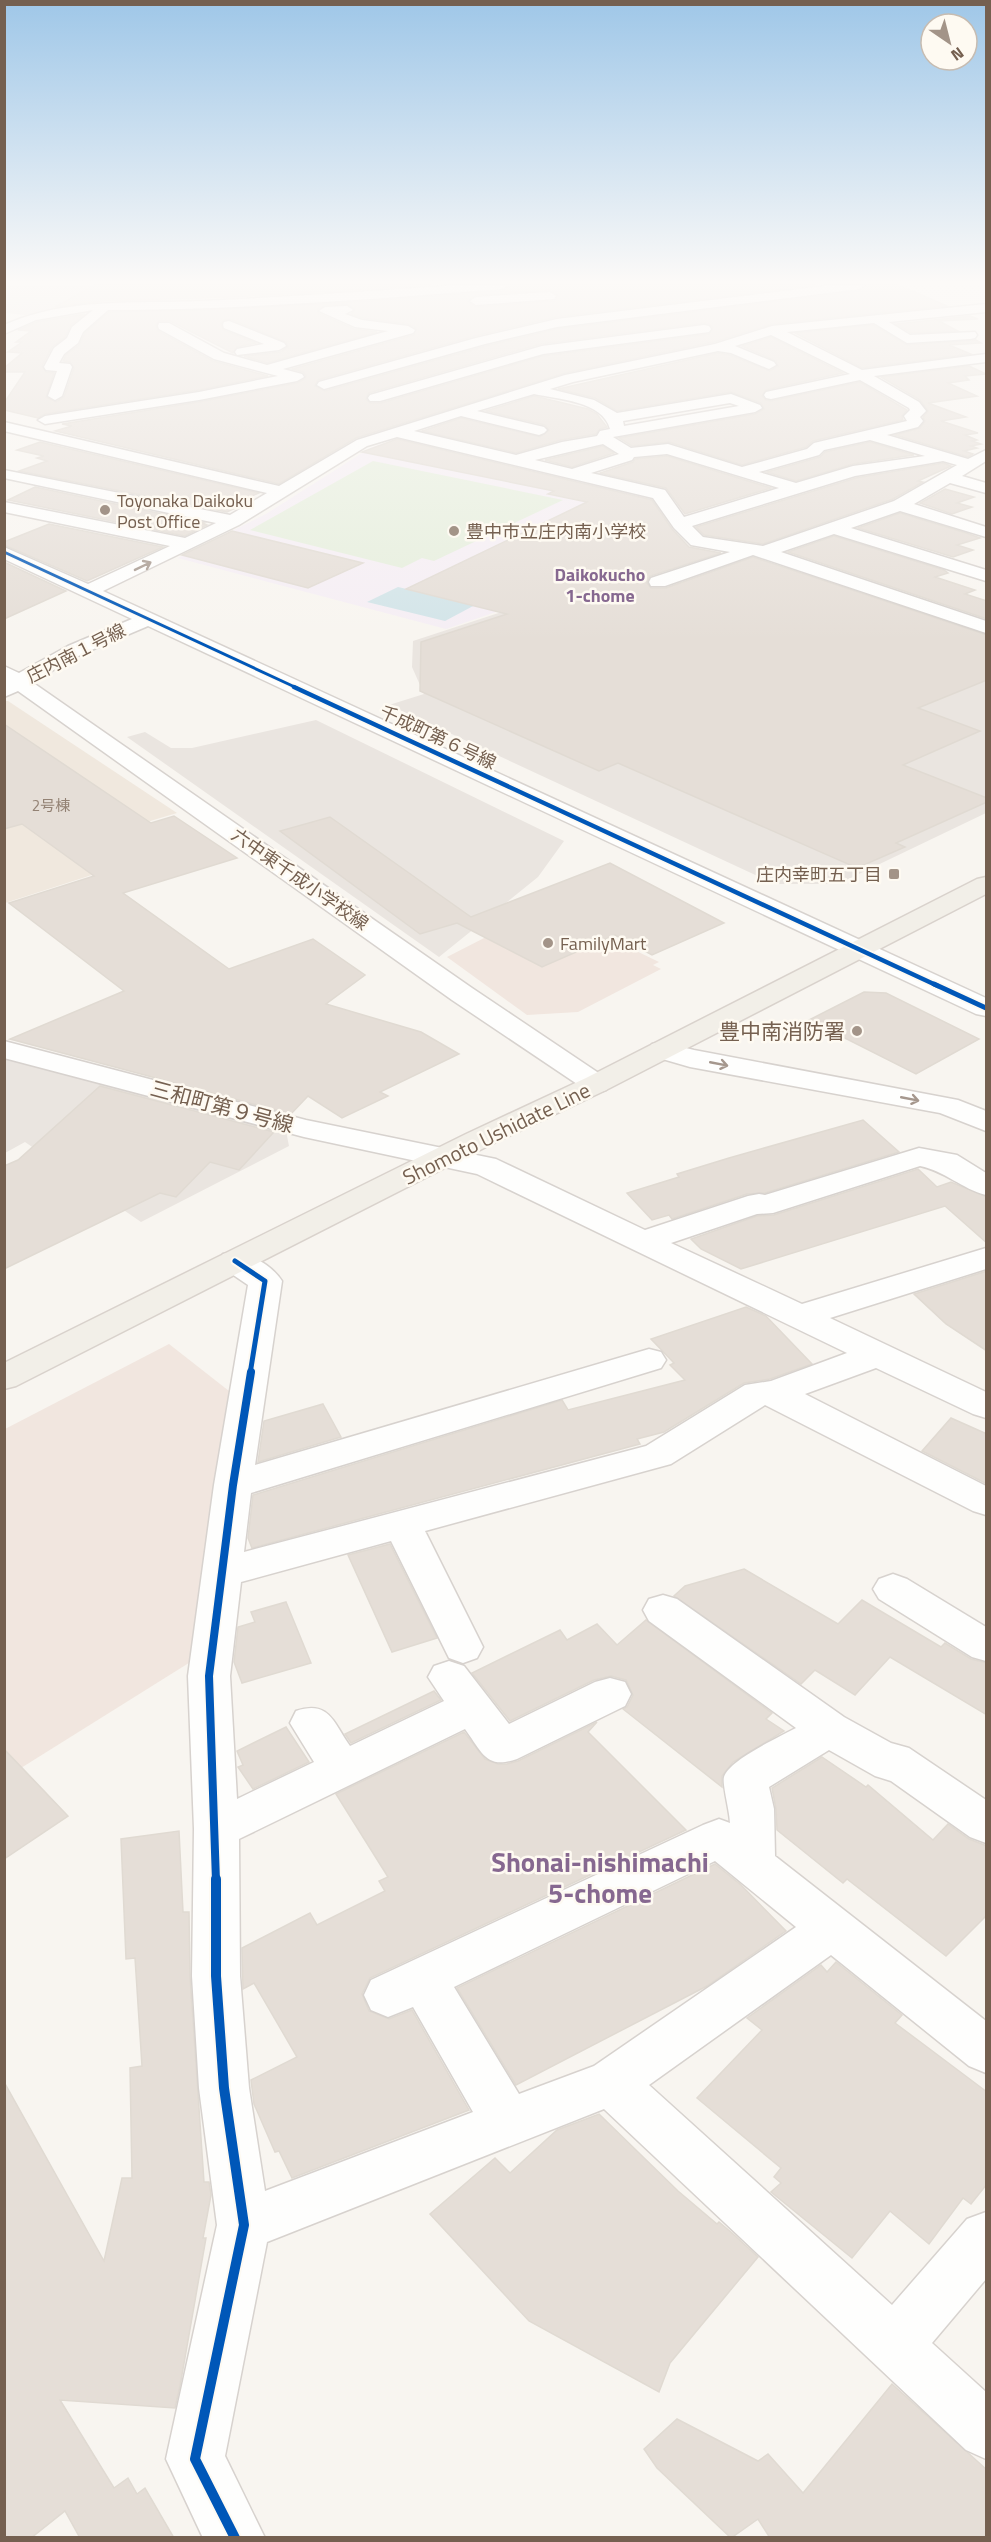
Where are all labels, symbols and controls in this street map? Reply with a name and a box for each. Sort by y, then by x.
north arrow [919,12,979,72]
text: N [946,41,969,67]
place label: Toyonaka Daikoku Post Office [117,487,253,535]
marker: Toyonaka Daikoku Post Office [98,503,112,517]
place label: 豊中市立庄内南小学校 [466,518,646,545]
marker: 豊中市立庄内南小学校 [447,524,461,538]
one-way arrow [133,560,151,571]
district label: Daikokucho 1-chome [555,561,645,609]
street label: 庄内南１号線 [22,616,130,690]
street label: 千成町第６号線 [375,698,501,776]
house number: 2号棟 [32,794,70,817]
street label: 六中東千成小学校線 [226,821,374,937]
place label: 庄内幸町五丁目 [756,861,882,888]
marker: 庄内幸町五丁目 [887,867,901,881]
place label: FamilyMart [560,930,647,957]
marker: FamilyMart [541,936,555,950]
place label: 豊中南消防署 [719,1015,845,1047]
marker: 豊中南消防署 [850,1024,864,1038]
one-way arrow [708,1059,728,1070]
street label: 三和町第９号線 [147,1072,297,1140]
street label: Shomoto Ushidate Line [397,1074,595,1192]
one-way arrow [900,1094,920,1105]
district label: Shonai-nishimachi 5-chome [491,1841,709,1913]

